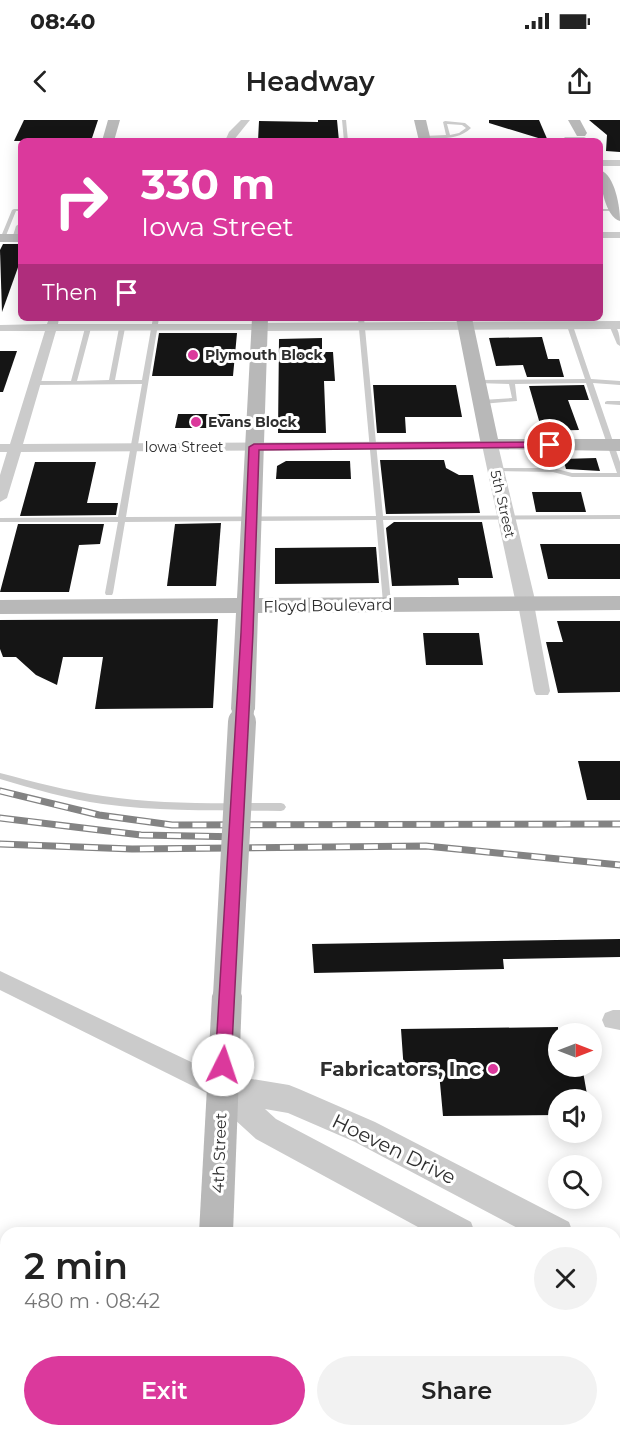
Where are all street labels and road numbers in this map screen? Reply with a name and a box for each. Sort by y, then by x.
street label: Iowa Street [144,438,224,456]
street label: 5th Street [486,468,520,540]
street label: Floyd Boulevard [263,595,393,616]
street label: Hoeven Drive [328,1109,460,1189]
street label: 4th Street [209,1112,230,1194]

